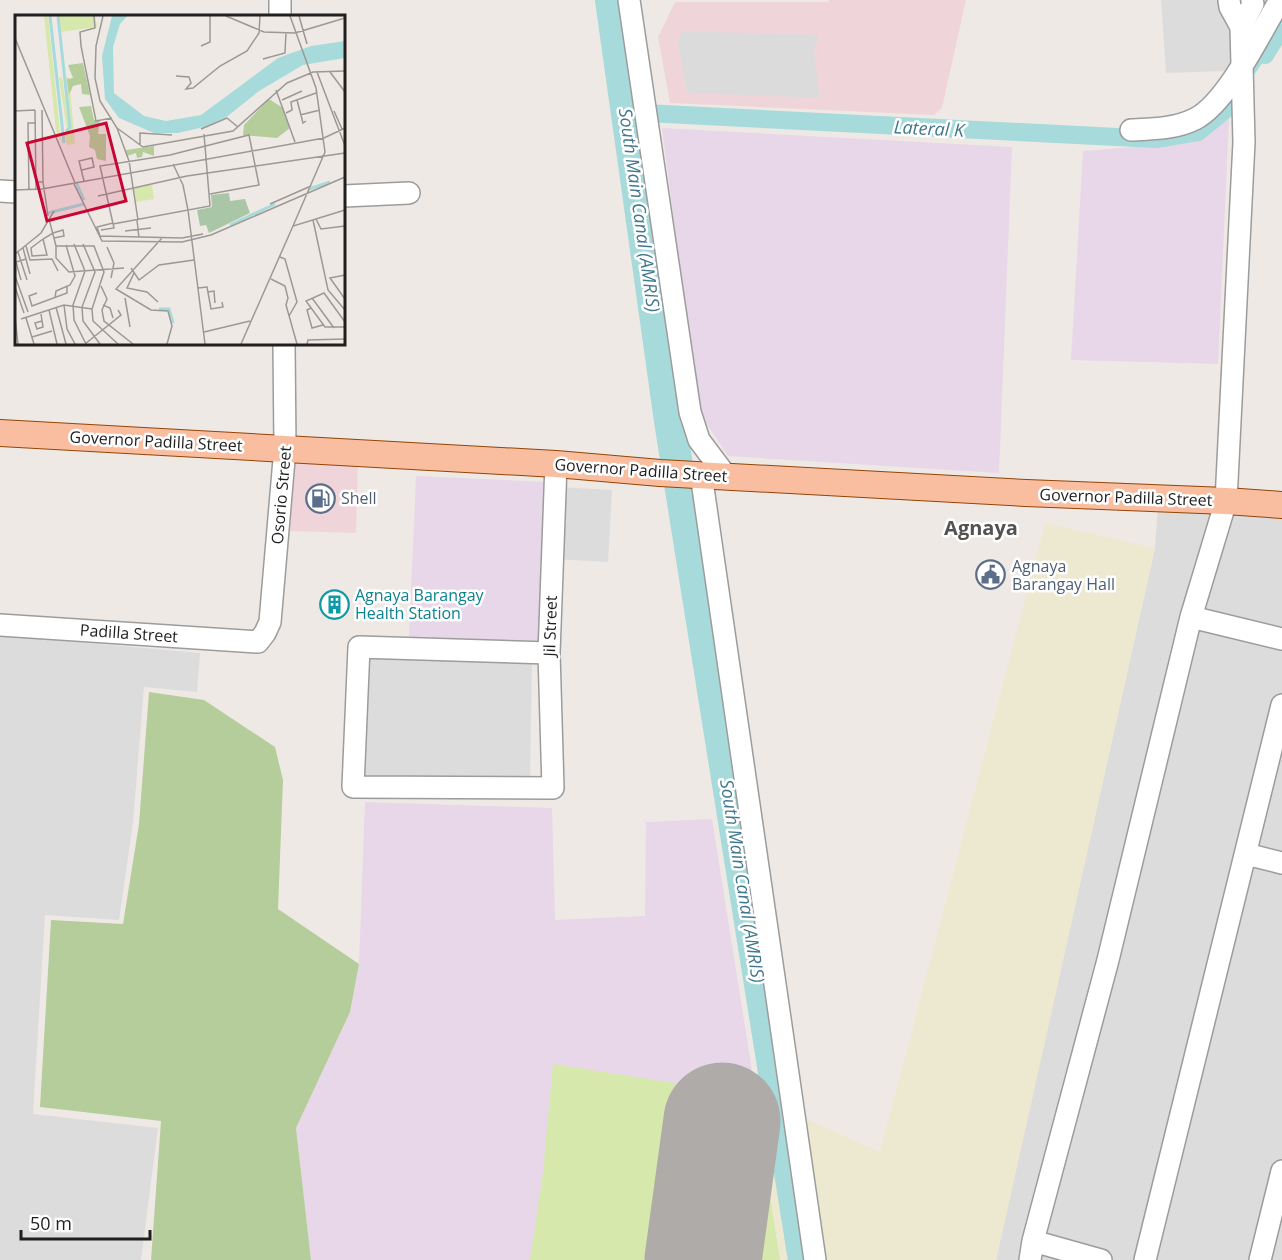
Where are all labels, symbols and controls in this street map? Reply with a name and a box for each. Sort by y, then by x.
inset map [15,15,345,345]
water label: South Main Canal (AMRIS) [614,107,666,313]
water label: Lateral K [893,114,967,142]
street label: Governor Padilla Street [69,425,243,457]
street label: Osorio Street [266,445,296,545]
street label: Governor Padilla Street [554,453,728,487]
fuel station icon: Shell [304,482,336,514]
street label: Governor Padilla Street [1039,483,1213,511]
place label: Shell [341,487,377,509]
district label: Agnaya [944,514,1018,541]
place label: Agnaya Barangay Hall [1012,555,1115,595]
public building icon: Agnaya Barangay Hall [975,559,1007,591]
place label: Agnaya Barangay Health Station [355,584,485,624]
building icon: Agnaya Barangay Health Station [318,588,350,620]
street label: Jil Street [538,595,562,659]
street label: Padilla Street [79,619,179,647]
water label: South Main Canal (AMRIS) [715,778,771,984]
scale bar [21,1203,150,1241]
text: 50 m [30,1211,72,1235]

